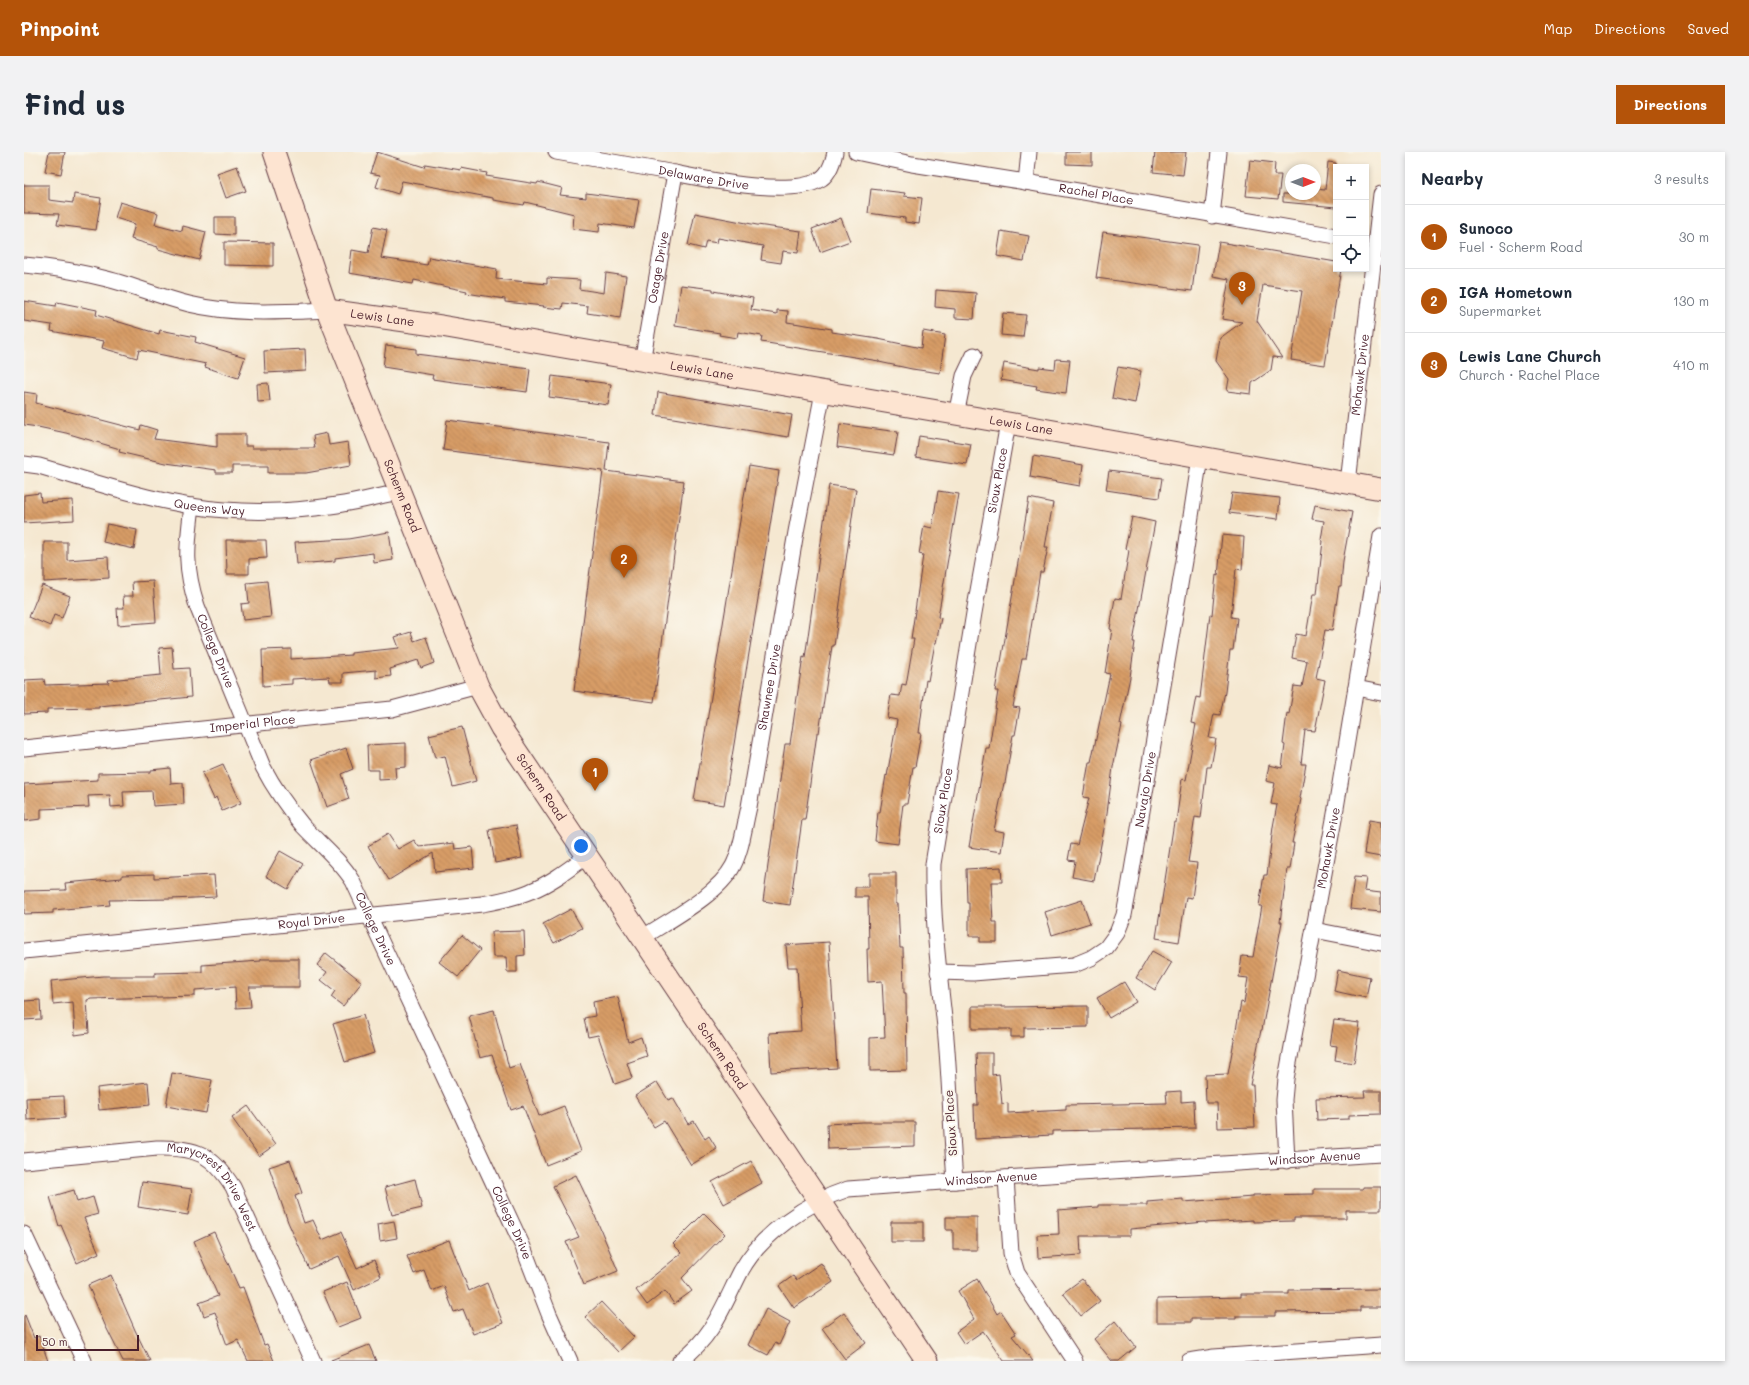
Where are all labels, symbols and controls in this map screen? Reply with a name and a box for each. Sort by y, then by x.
text: Pinpoint [20,16,100,41]
text: Map [1544,19,1572,38]
text: Directions [1594,19,1665,38]
text: Saved [1687,19,1729,38]
button: Directions [1616,85,1725,124]
text: Find us [24,86,125,122]
street label: Delaware Drive [657,161,750,192]
north arrow [1285,164,1321,200]
map controls [1333,164,1369,272]
button: + [1333,164,1369,200]
text: Nearby [1421,167,1483,189]
text: 3 results [1654,170,1709,187]
street label: Rachel Place [1058,179,1135,208]
button: − [1333,200,1369,236]
text: Sunoco [1459,218,1513,238]
text: 1 [1431,228,1437,245]
text: 30 m [1679,228,1709,245]
street label: Osage Drive [643,230,672,305]
button: locate [1333,236,1369,272]
text: Fuel · Scherm Road [1459,238,1582,255]
pin: 3 [1229,272,1255,305]
text: IGA Hometown [1459,282,1572,302]
text: 2 [1430,292,1438,309]
text: 130 m [1673,292,1709,309]
text: Supermarket [1459,302,1542,319]
street label: Lewis Lane [350,304,416,329]
street label: Mohawk Drive [1347,333,1372,416]
text: Lewis Lane Church [1459,346,1601,366]
street label: Lewis Lane [669,356,735,383]
text: 3 [1430,356,1438,373]
text: 410 m [1673,356,1709,373]
text: Church · Rachel Place [1459,366,1600,383]
street label: Lewis Lane [989,411,1055,438]
street label: Sioux Place [983,446,1010,514]
street label: Scherm Road [381,457,425,535]
street label: Queens Way [173,494,245,518]
pin: 2 [611,545,637,578]
street label: College Drive [194,611,239,690]
street label: Shawnee Drive [753,643,784,731]
street label: Imperial Place [209,710,296,735]
street label: Scherm Road [513,750,570,823]
street label: Navajo Drive [1130,750,1159,829]
pin: 1 [582,758,608,791]
street label: Sioux Place [929,766,956,835]
street label: Mohawk Drive [1312,806,1343,890]
your location [571,836,591,856]
street label: College Drive [352,889,400,968]
street label: Royal Drive [277,909,346,932]
street label: Scherm Road [694,1019,751,1092]
street label: Sioux Place [940,1089,960,1157]
street label: Marycrest Drive West [166,1139,261,1234]
street label: Windsor Avenue [1267,1146,1361,1168]
street label: Windsor Avenue [944,1167,1038,1189]
street label: College Drive [489,1183,536,1262]
scale bar [36,1333,139,1352]
text: 50 m [42,1334,68,1349]

